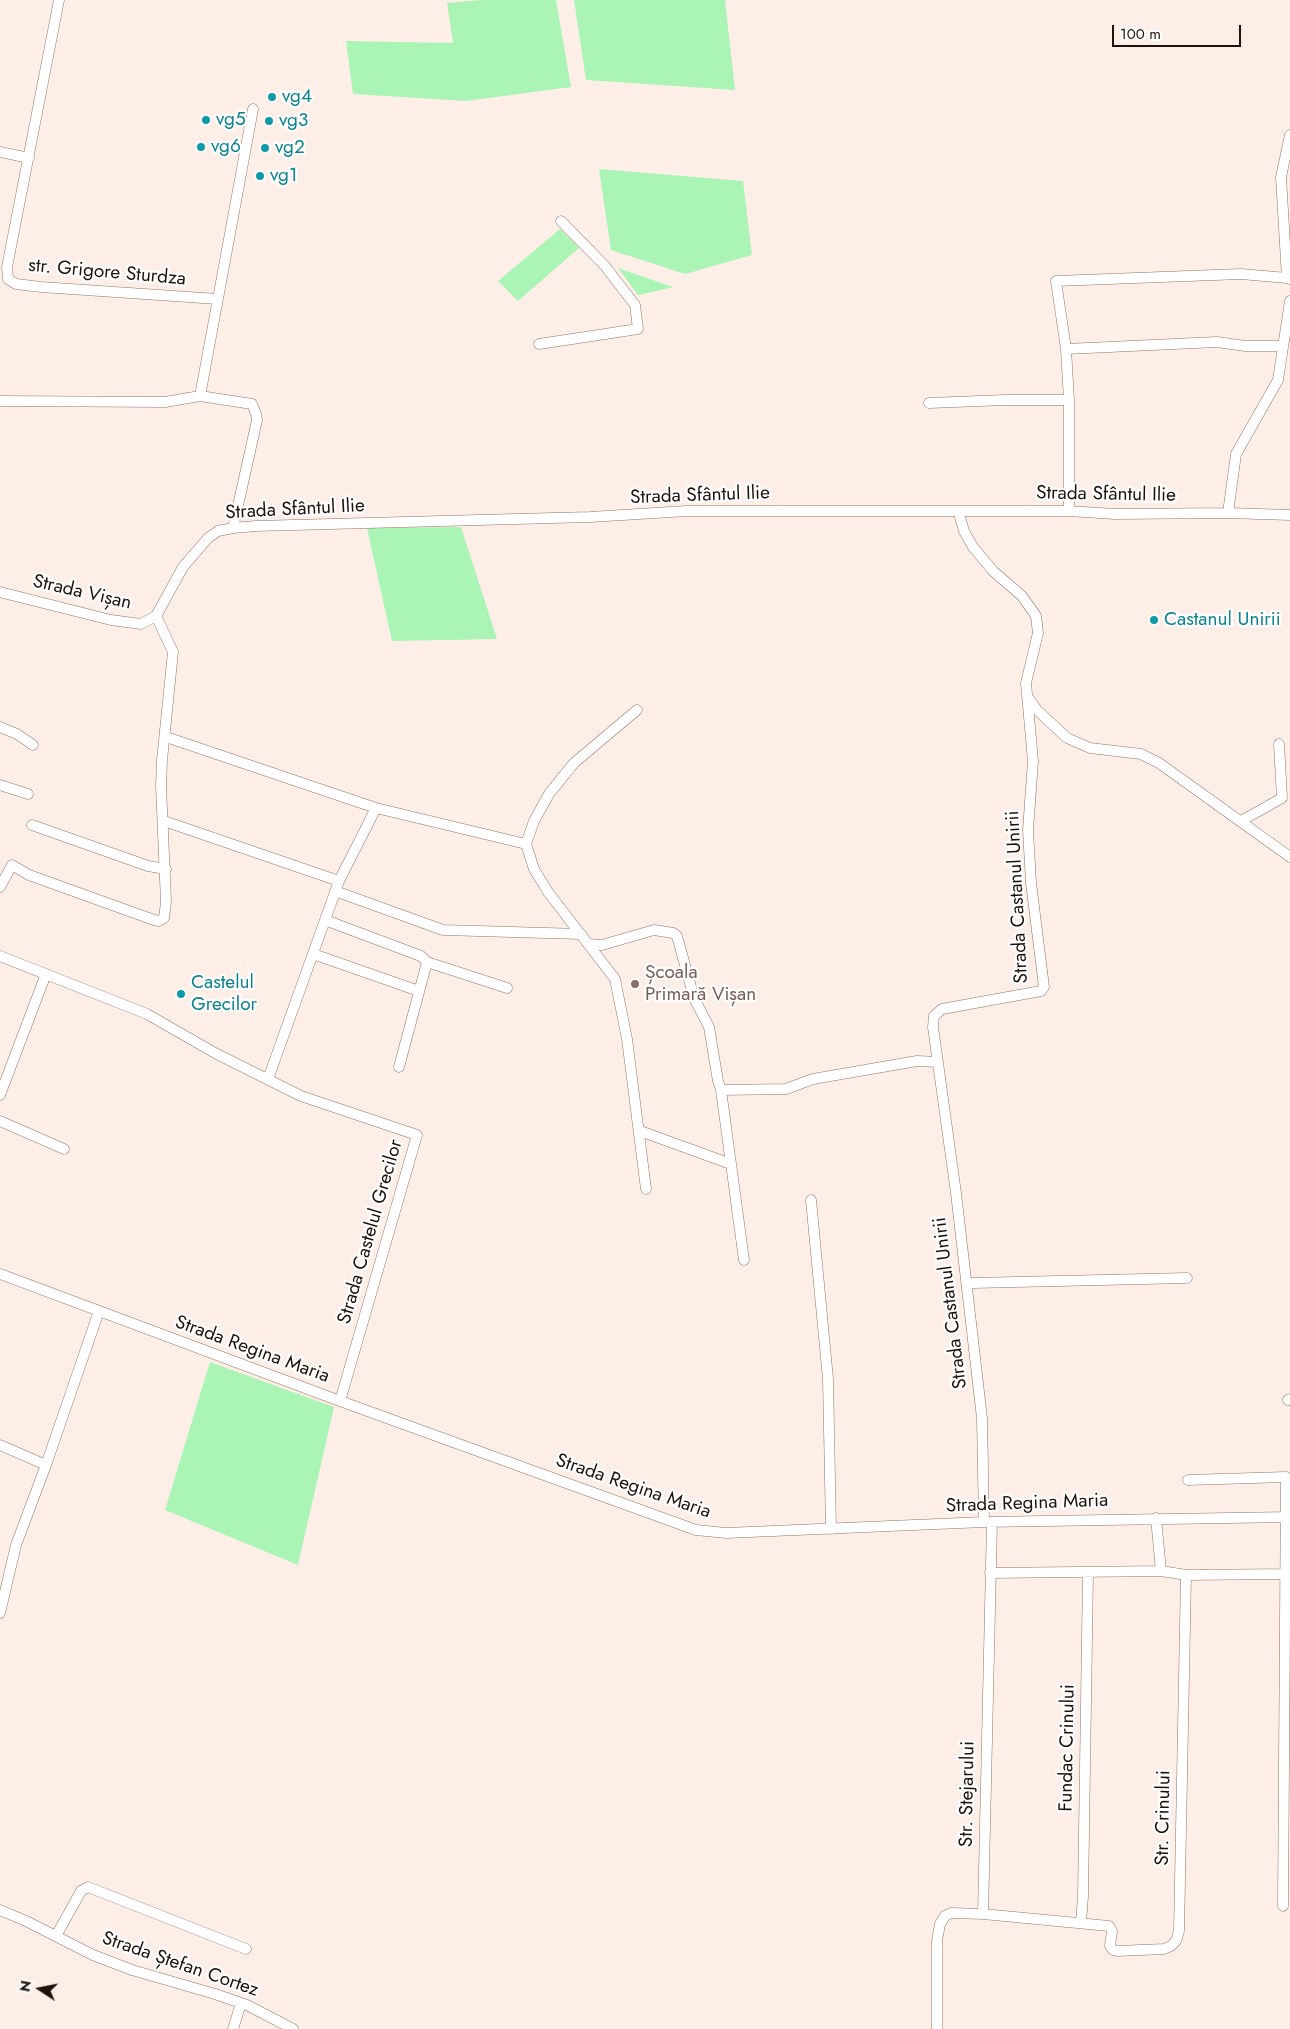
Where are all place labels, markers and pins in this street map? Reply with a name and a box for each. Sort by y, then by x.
place label: vg4 [282,86,312,108]
marker: vg4 [266,91,278,103]
place label: vg5 [216,109,246,131]
place label: vg3 [279,110,308,132]
marker: vg5 [200,114,212,126]
marker: vg3 [263,115,275,127]
place label: vg6 [211,136,241,158]
place label: vg2 [275,137,305,159]
marker: vg6 [195,141,207,153]
marker: vg2 [259,142,271,154]
place label: vg1 [270,165,297,187]
marker: vg1 [254,170,266,182]
place label: Castanul Unirii [1164,609,1281,631]
marker: Castanul Unirii [1148,614,1160,626]
place label: Școala Primară Vișan [645,962,756,1006]
place label: Castelul Grecilor [191,972,257,1016]
marker: Școala Primară Vișan [629,978,641,990]
marker: Castelul Grecilor [175,988,187,1000]

